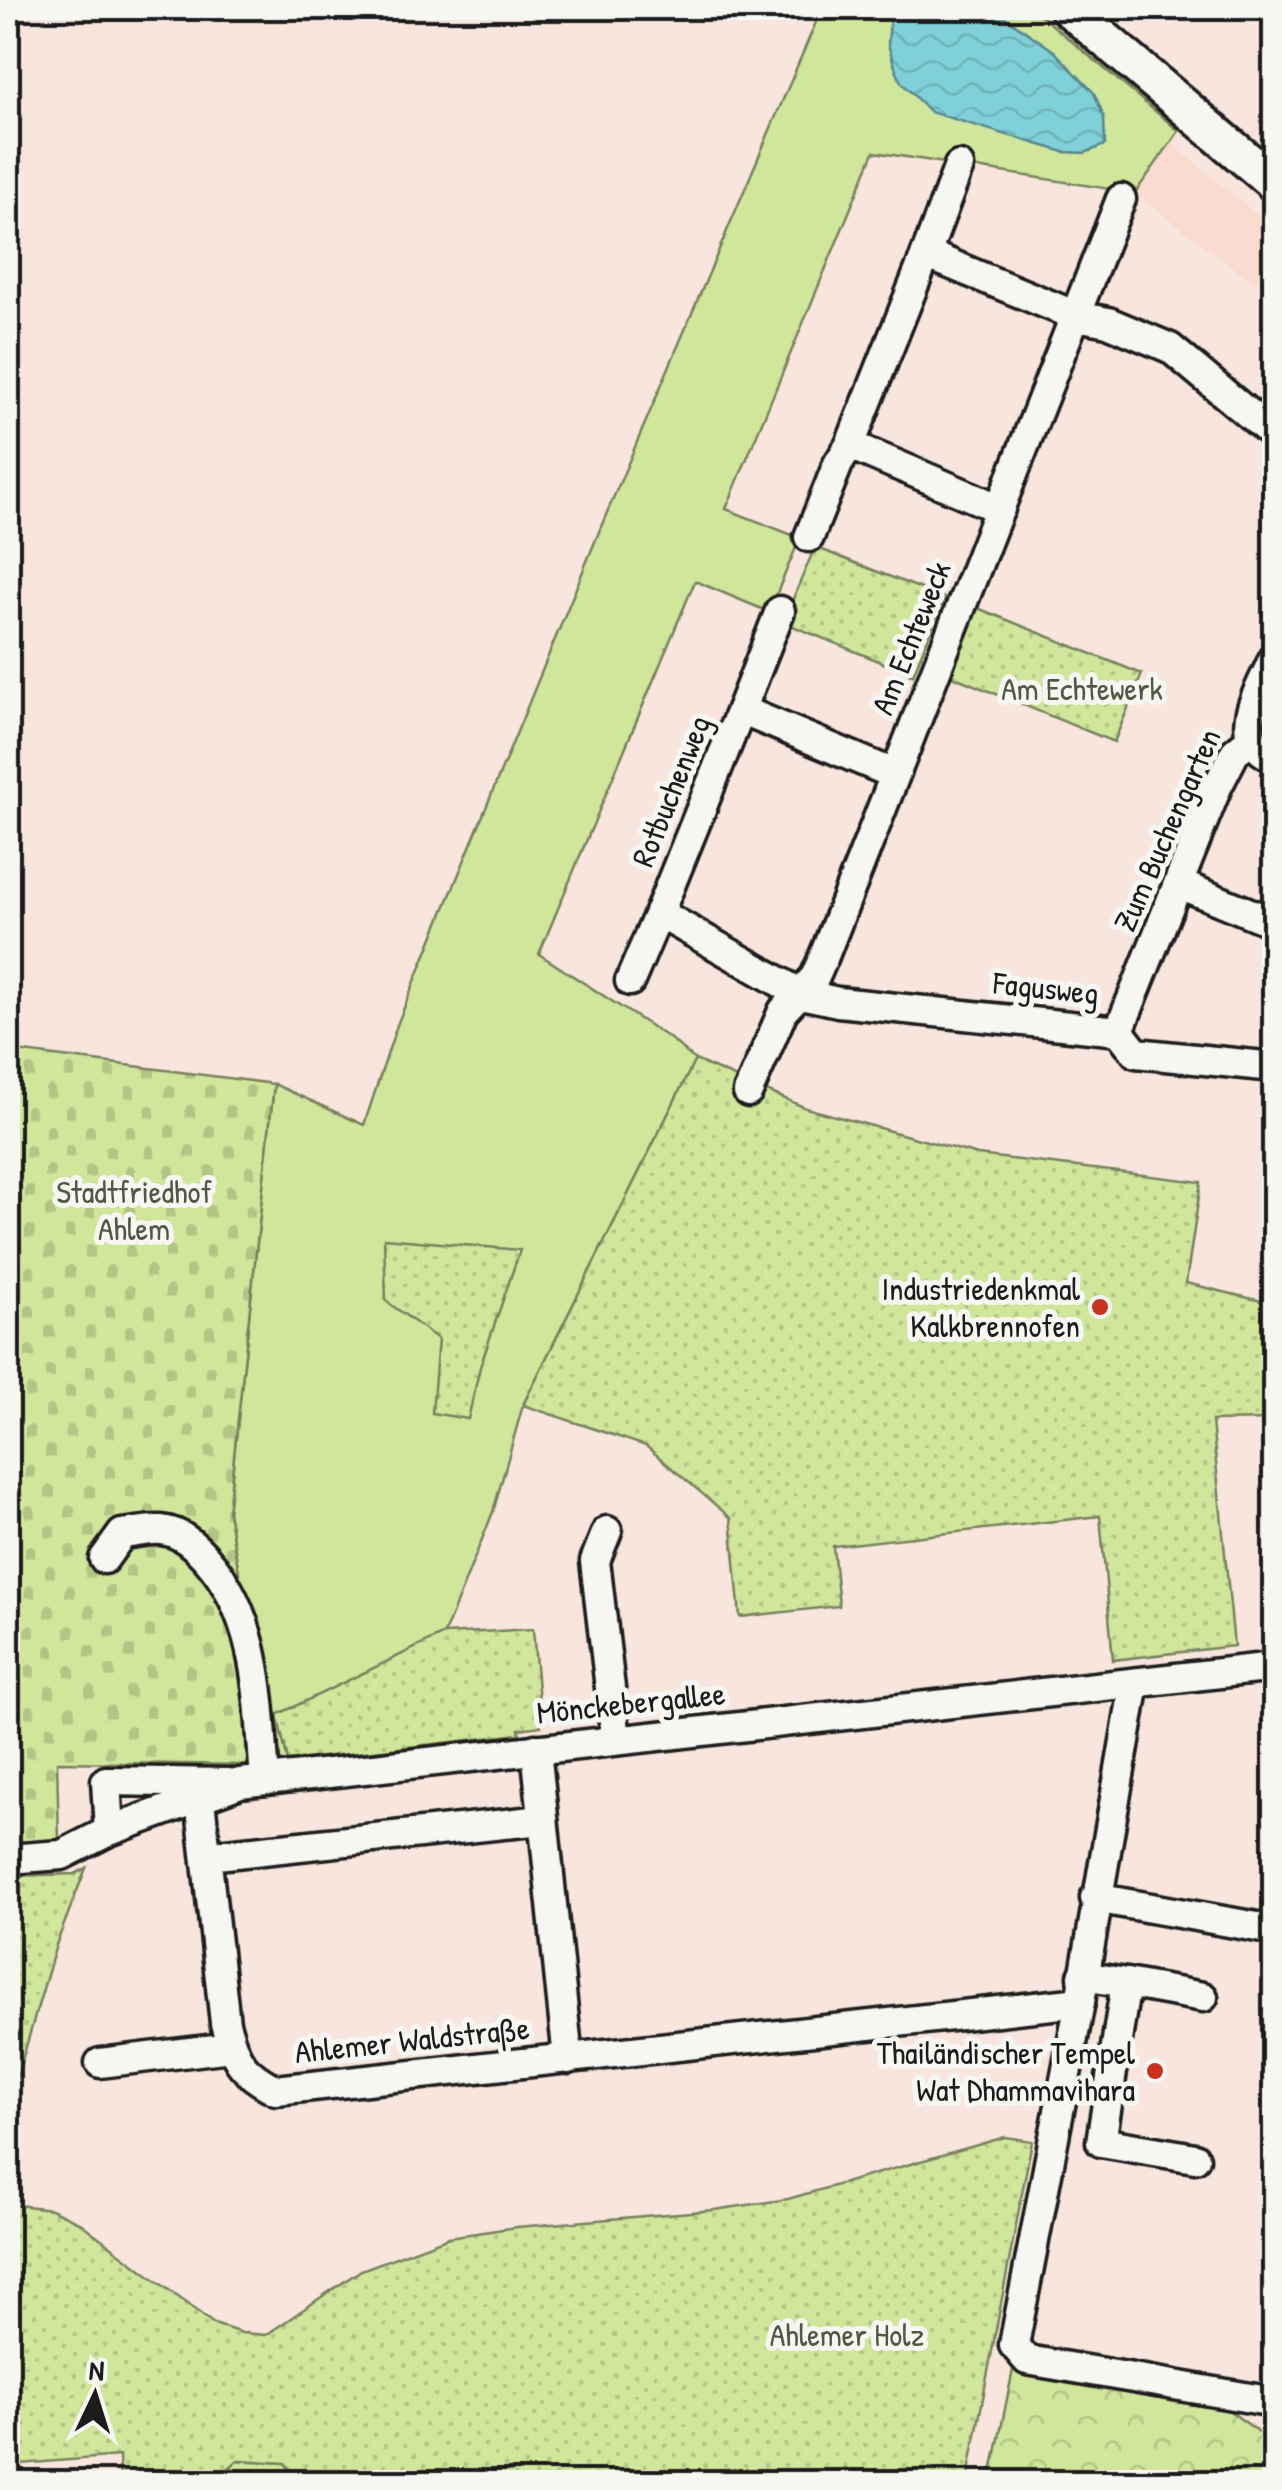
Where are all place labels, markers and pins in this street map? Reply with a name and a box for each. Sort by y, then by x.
place label: Industriedenkmal Kalkbrennofen [881,1267,1080,1347]
marker: Industriedenkmal Kalkbrennofen [1089,1296,1111,1318]
place label: Thailändischer Tempel Wat Dhammavihara [877,2031,1135,2111]
marker: Thailändischer Tempel Wat Dhammavihara [1144,2060,1166,2082]

